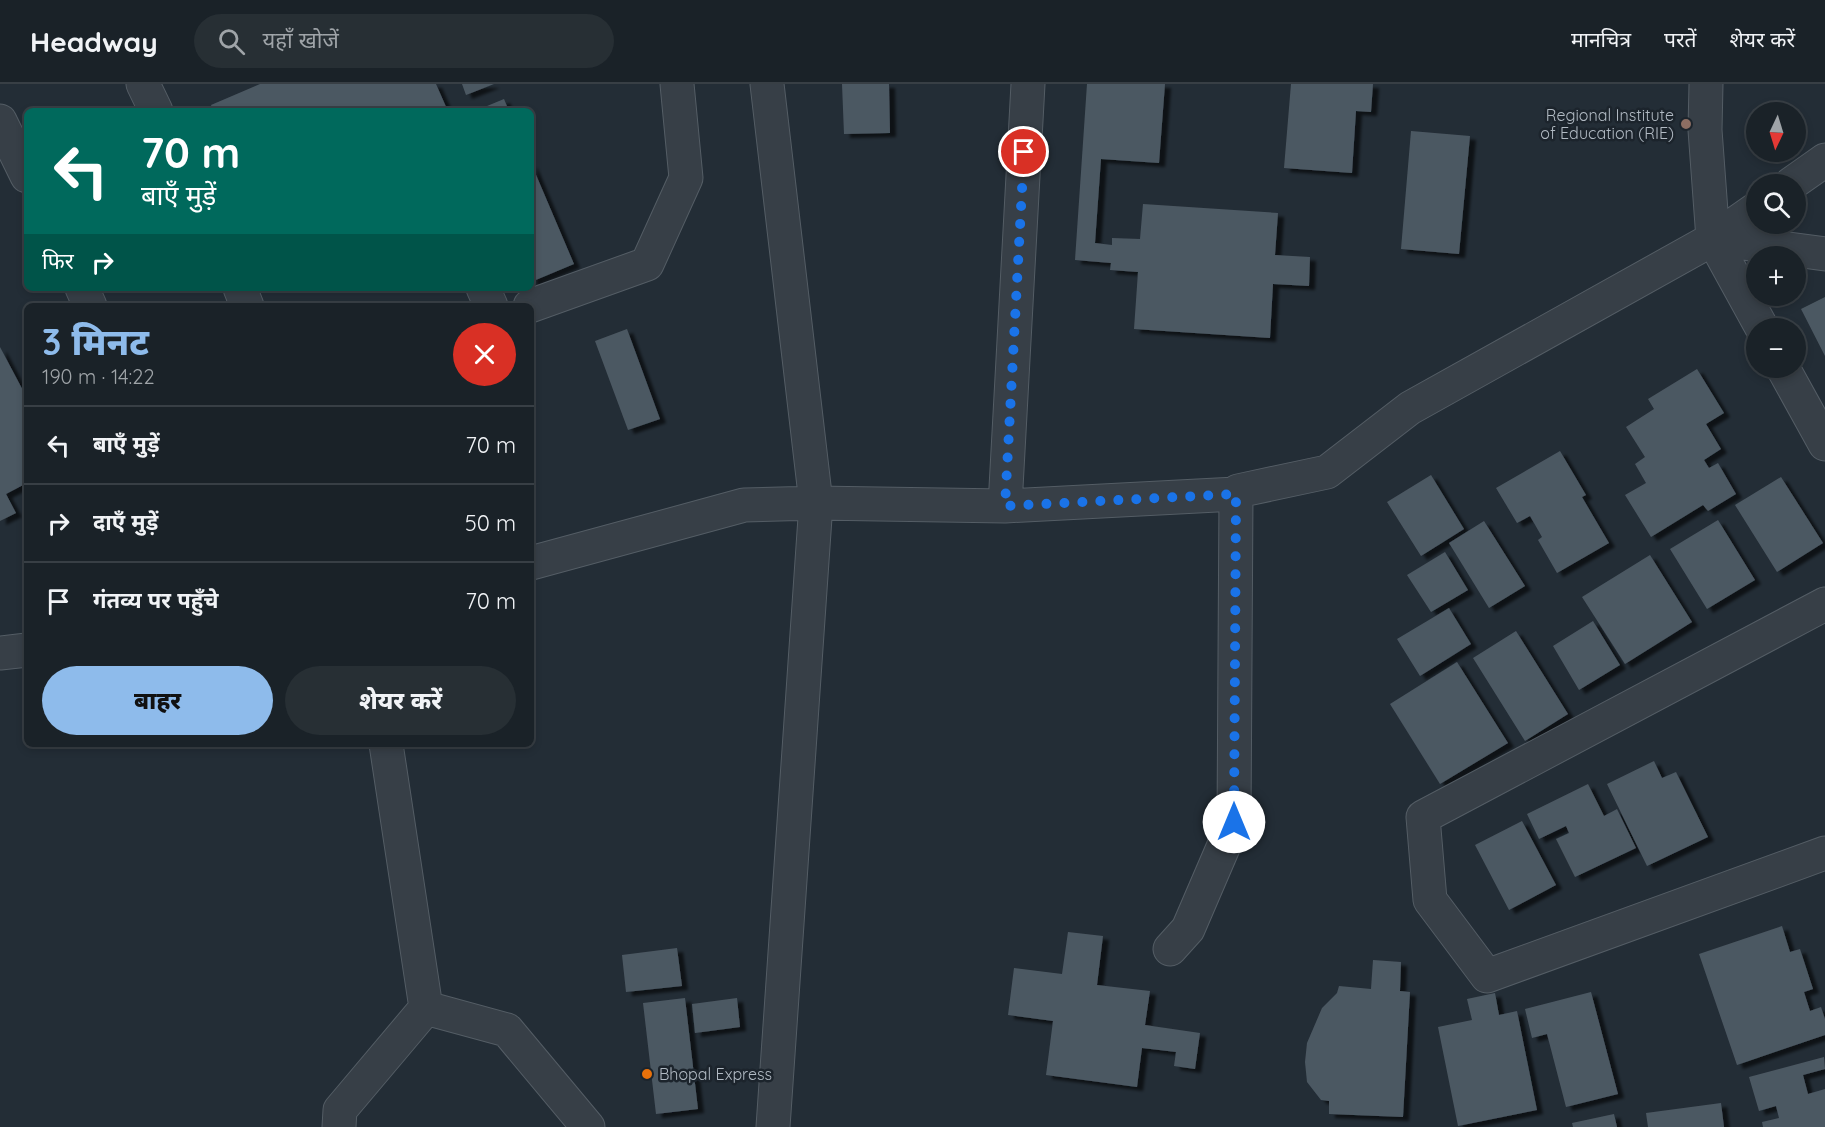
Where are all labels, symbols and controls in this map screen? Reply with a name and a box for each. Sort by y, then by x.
search box [194,14,614,68]
text: Headway [30,24,158,59]
icon: search [215,25,248,58]
text: यहाँ खोजें [263,26,339,54]
text: मानचित्र [1571,26,1631,52]
text: परतें [1664,26,1697,52]
text: शेयर करें [1730,26,1795,52]
north arrow [1746,102,1806,162]
map controls [1746,102,1806,378]
place label: Regional Institute of Education (RIE) [1540,105,1674,143]
marker: Regional Institute of Education (RIE) [1679,117,1693,131]
text: 70 m [141,126,240,179]
pin [998,126,1049,177]
icon: left [42,132,120,210]
icon: arrive [1007,135,1040,168]
button: search [1746,174,1806,234]
text: बाएँ मुड़ें [141,178,216,212]
icon: right [86,246,119,279]
button: + [1746,246,1806,306]
text: फिर [42,247,74,275]
button: − [1746,318,1806,378]
text: 3 मिनट [42,319,149,364]
button: close [453,323,516,386]
text: 190 m · 14:22 [42,364,155,389]
icon: left [42,429,75,462]
text: बाएँ मुड़ें [93,430,159,458]
text: 70 m [466,431,516,459]
icon: right [42,507,75,540]
text: दाएँ मुड़ें [93,508,158,536]
text: 50 m [465,509,516,537]
icon: arrive [42,585,75,618]
text: गंतव्य पर पहुँचे [93,586,218,614]
text: 70 m [466,587,516,615]
button: बाहर [42,666,273,735]
button: शेयर करें [285,666,516,735]
position arrow [1202,790,1266,854]
place label: Bhopal Express [659,1064,772,1084]
marker: Bhopal Express [640,1067,654,1081]

